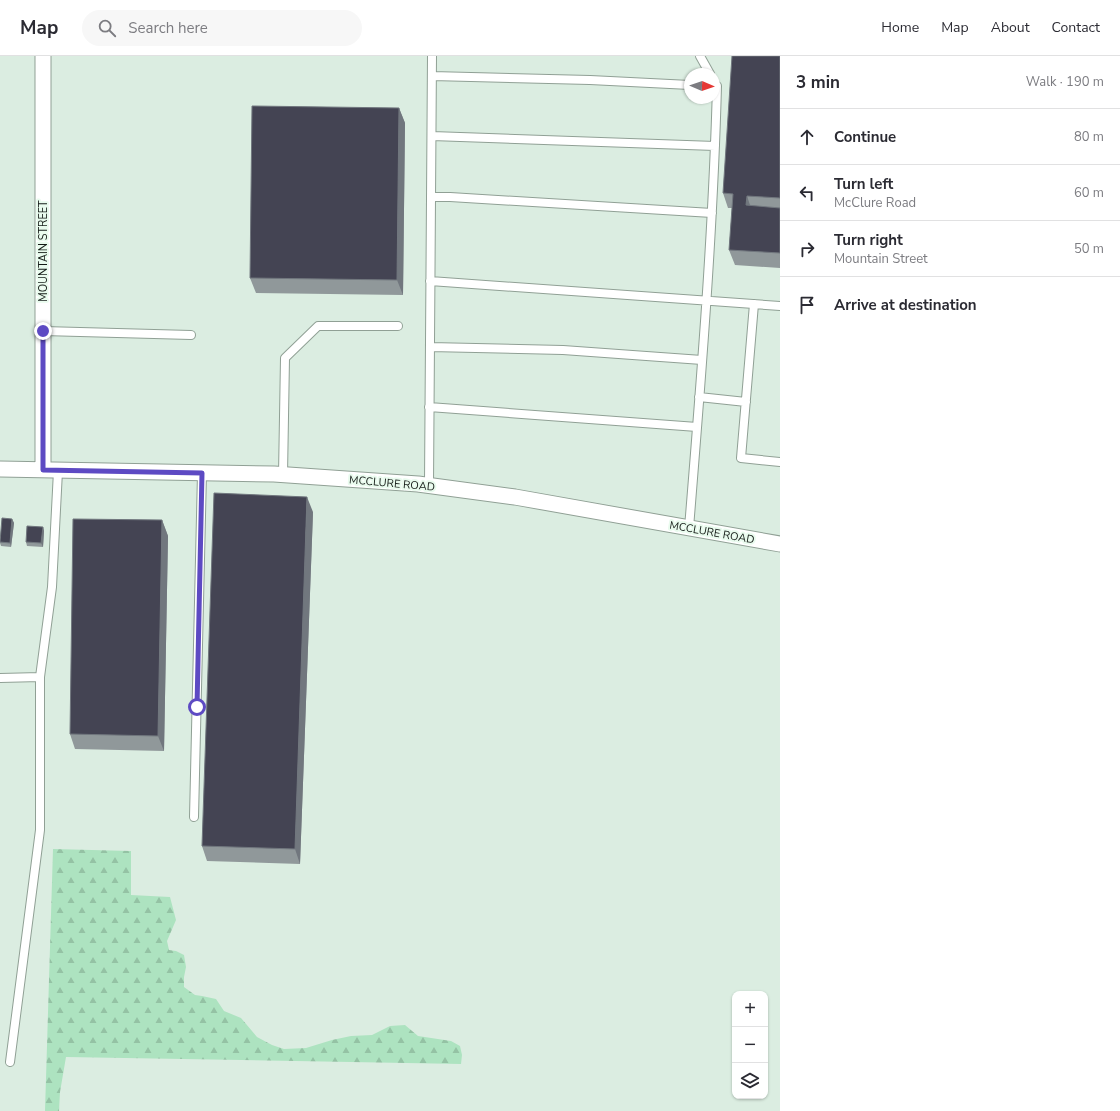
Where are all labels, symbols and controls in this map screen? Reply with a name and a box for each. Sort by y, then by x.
search box [82,10,362,46]
text: Map [20,15,58,41]
icon: search [96,17,118,39]
text: Search here [128,18,208,38]
text: Home [881,18,919,37]
text: Map [941,18,969,37]
text: About [991,18,1030,37]
text: Contact [1052,18,1100,37]
north arrow [684,68,720,104]
text: 3 min [796,71,840,94]
text: Walk · 190 m [1026,73,1104,91]
icon: ahead [796,126,818,148]
text: Continue [834,127,896,147]
text: 80 m [1074,128,1104,146]
text: Turn left [834,174,893,194]
icon: left [796,182,818,204]
text: 60 m [1074,184,1104,202]
text: McClure Road [834,194,916,212]
street label: MOUNTAIN STREET [36,200,51,302]
text: Turn right [834,230,903,250]
icon: right [796,238,818,260]
text: 50 m [1074,240,1104,258]
text: Mountain Street [834,250,928,268]
icon: arrive [796,294,818,316]
text: Arrive at destination [834,295,977,315]
route end [34,322,52,340]
street label: MCCLURE ROAD [348,472,435,495]
street label: MCCLURE ROAD [668,518,756,547]
route start [188,698,206,716]
map controls [732,991,768,1099]
button: + [732,991,768,1027]
button: − [732,1027,768,1063]
button: layers [732,1063,768,1099]

